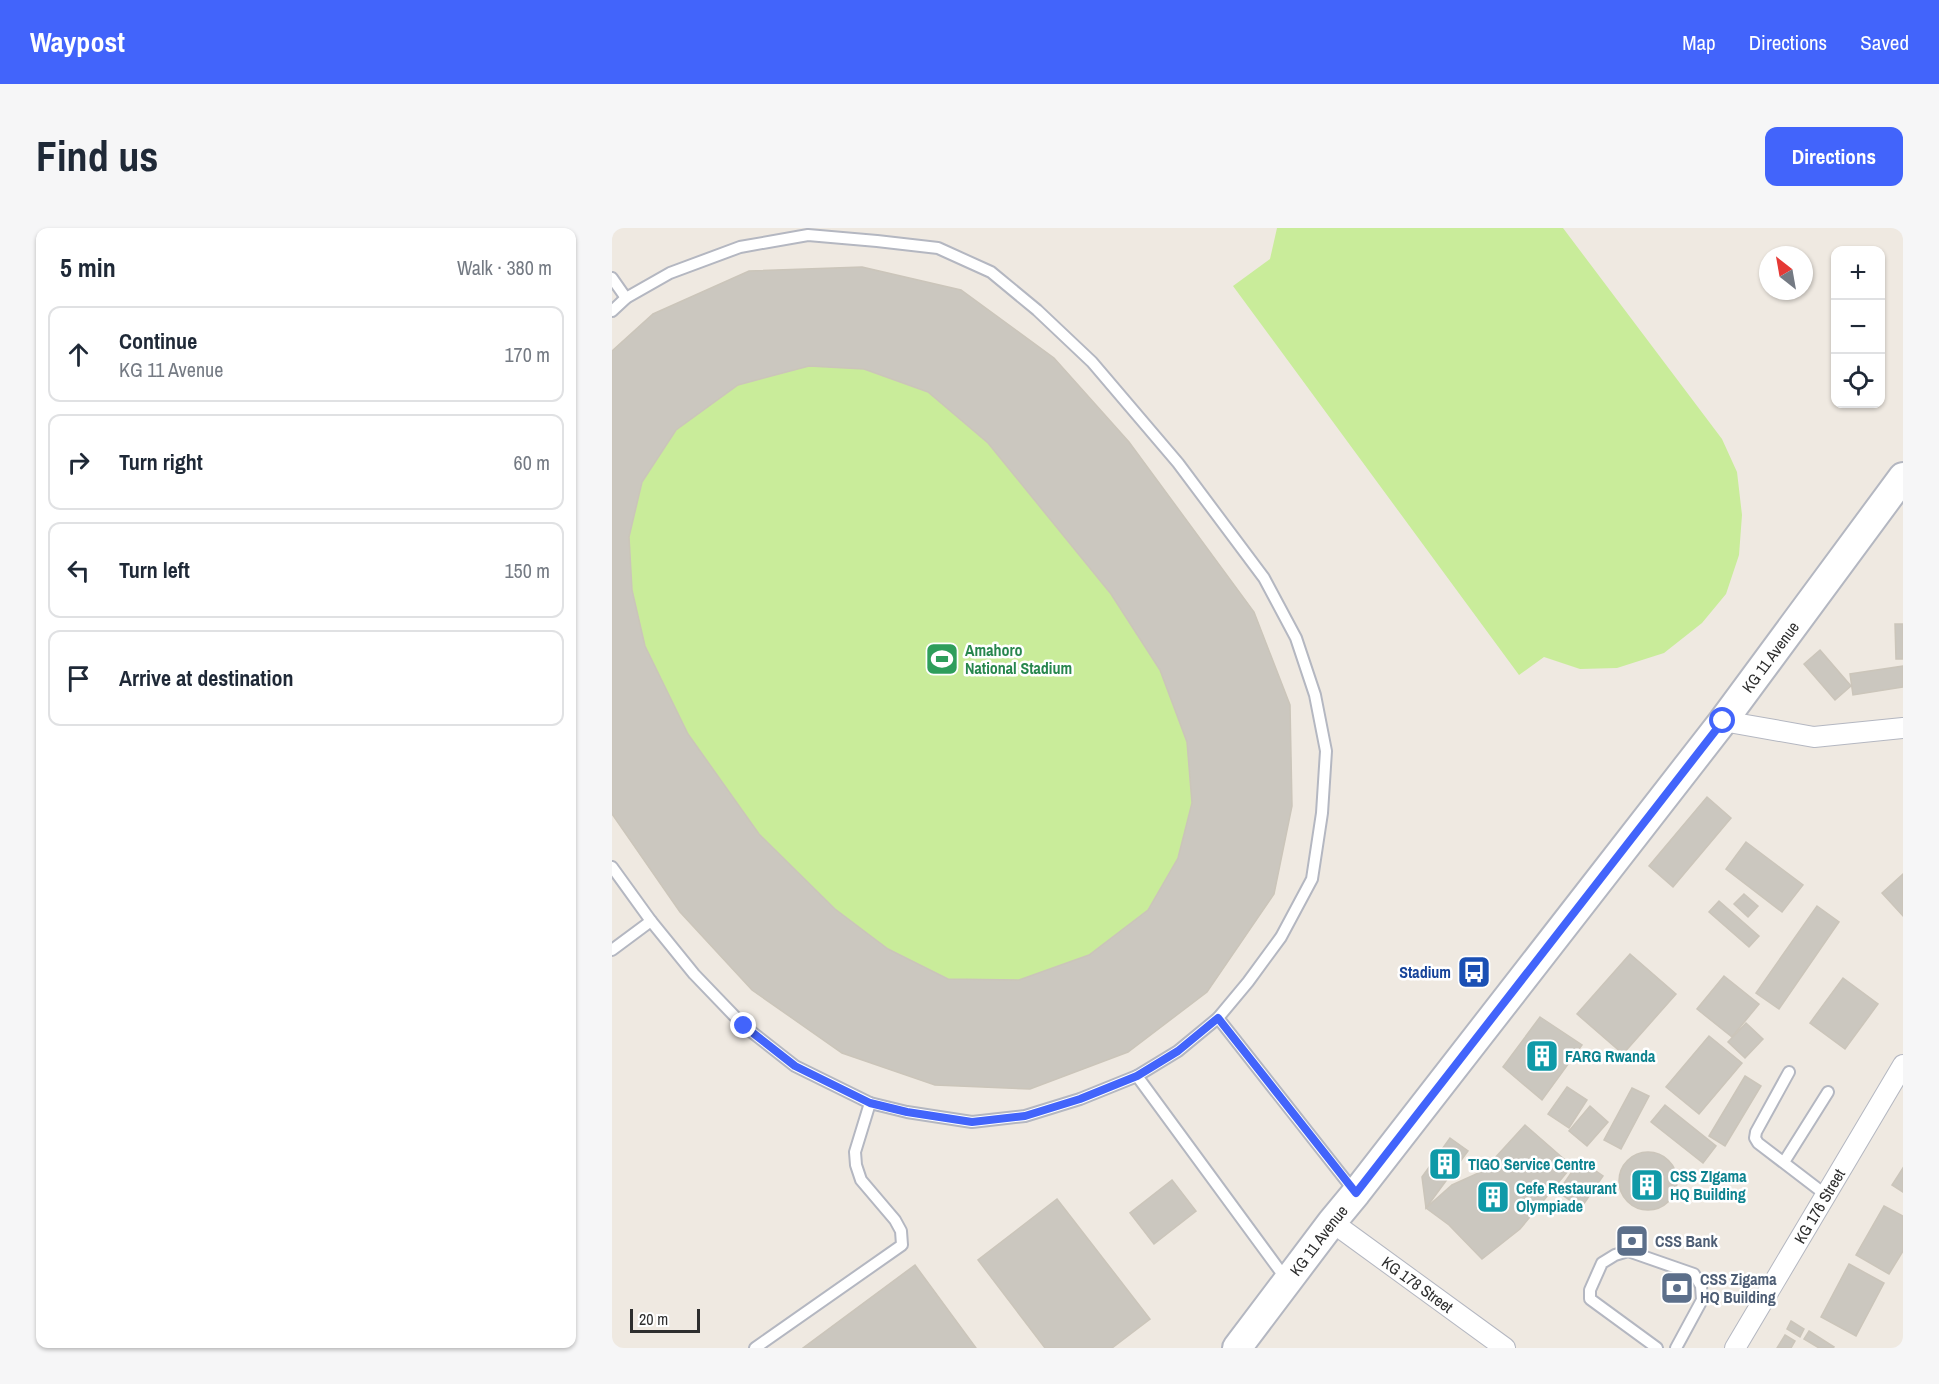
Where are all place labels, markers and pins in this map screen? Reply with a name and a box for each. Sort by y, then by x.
place label: Amahoro National Stadium [965,639,1072,679]
sports icon: Amahoro National Stadium [924,641,960,677]
bus stop icon: Stadium [1456,954,1492,990]
place label: Stadium [1399,961,1451,983]
building icon: FARG Rwanda [1524,1038,1560,1074]
place label: FARG Rwanda [1565,1045,1656,1067]
building icon: TIGO Service Centre [1427,1146,1463,1182]
place label: TIGO Service Centre [1468,1153,1596,1175]
place label: CSS ZIgama HQ Building [1670,1165,1747,1205]
building icon: CSS ZIgama HQ Building [1629,1167,1665,1203]
place label: Cefe Restaurant Olympiade [1516,1177,1617,1217]
building icon: Cefe Restaurant Olympiade [1475,1179,1511,1215]
bank icon: CSS Bank [1614,1223,1650,1259]
place label: CSS Bank [1655,1230,1718,1252]
place label: CSS Zigama HQ Building [1700,1268,1777,1308]
bank icon: CSS Zigama HQ Building [1659,1270,1695,1306]

